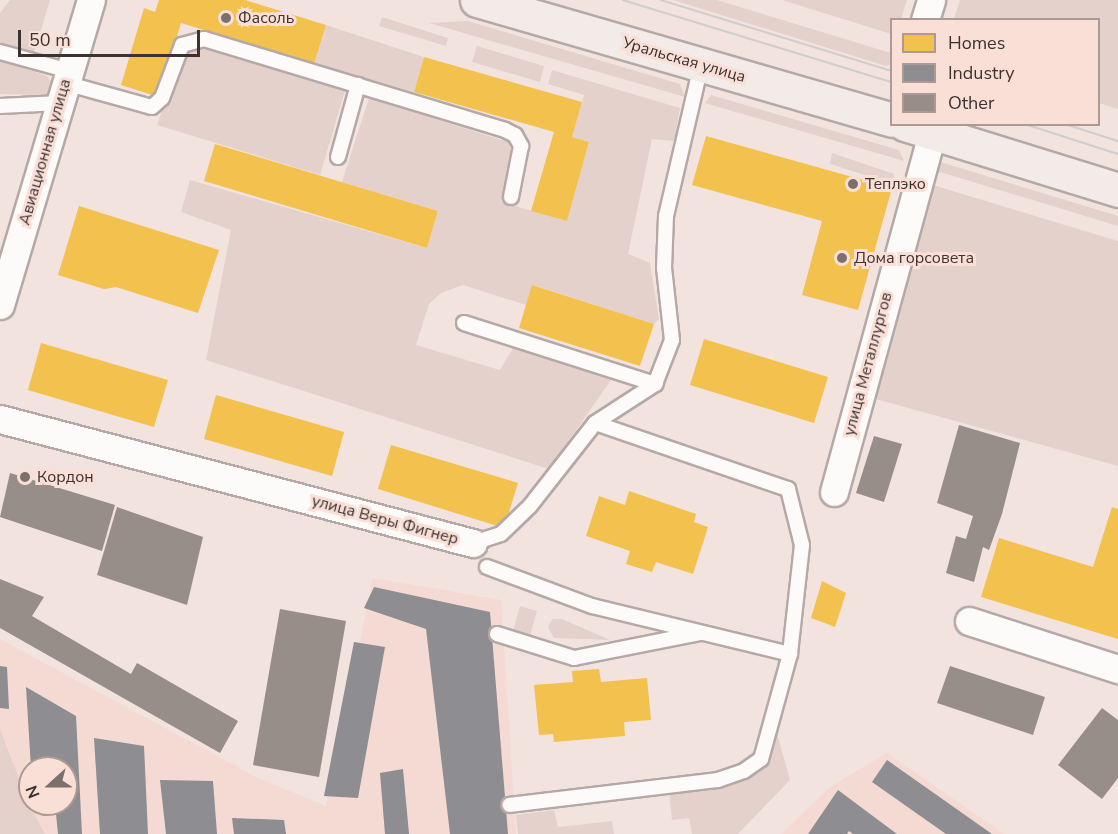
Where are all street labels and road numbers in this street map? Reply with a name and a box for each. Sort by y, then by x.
street label: Уральская улица [620,33,748,87]
street label: Авиационная улица [15,77,75,227]
street label: улица Металлургов [840,290,896,438]
street label: улица Веры Фигнер [310,491,460,549]

